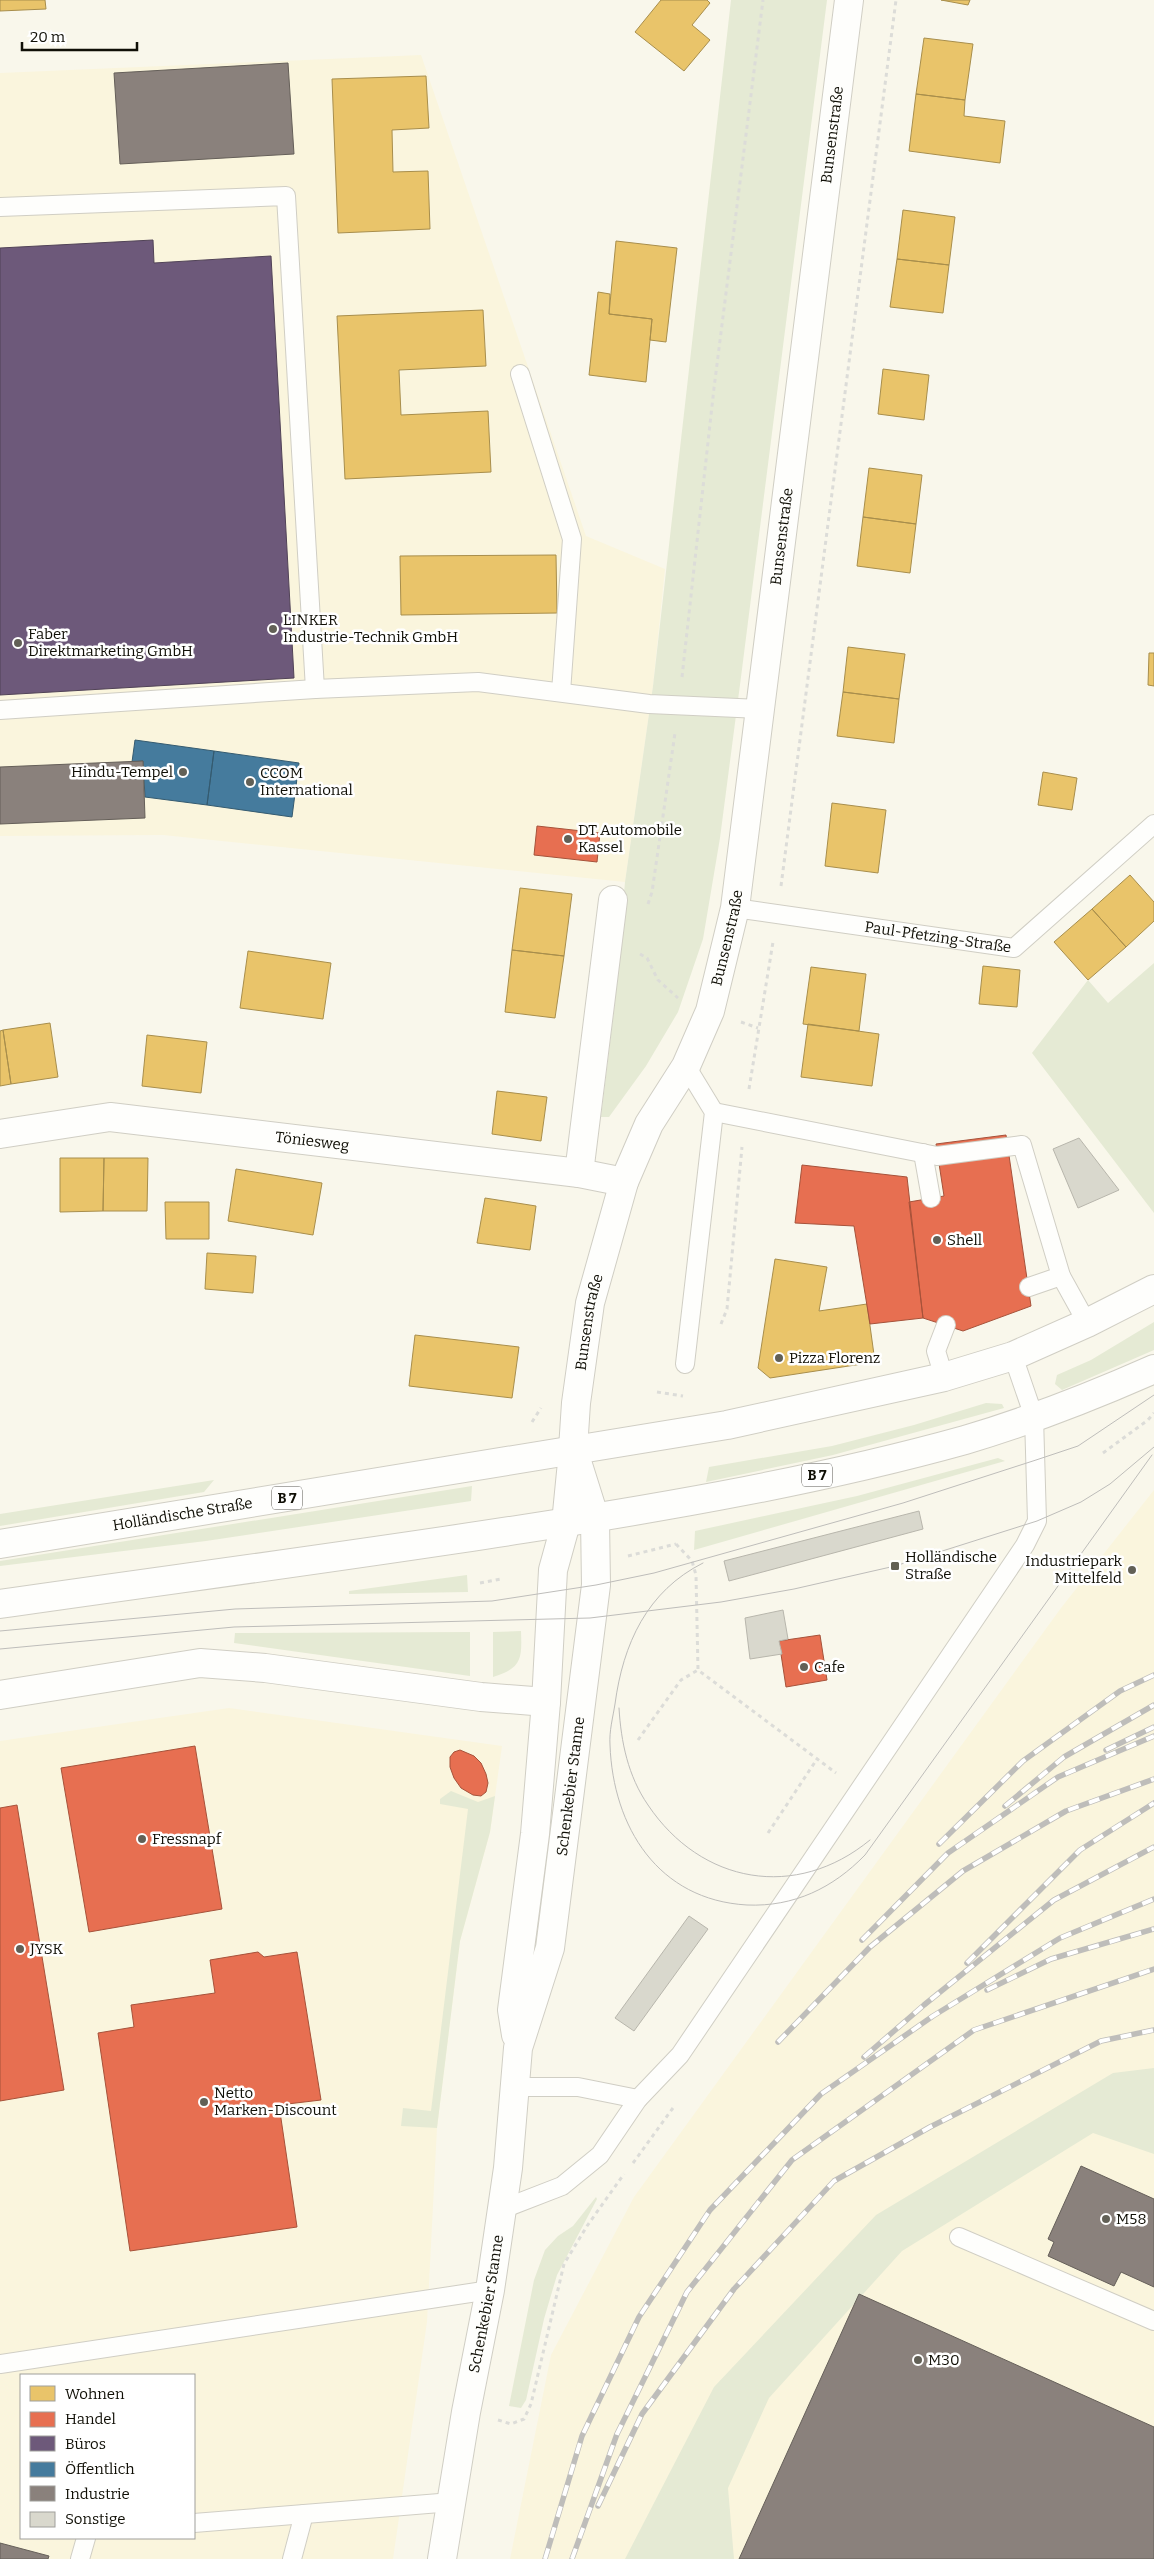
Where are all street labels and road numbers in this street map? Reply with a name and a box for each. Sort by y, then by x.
street label: Bunsenstraße [817,85,847,185]
street label: Bunsenstraße [767,487,797,586]
street label: Bunsenstraße [707,889,746,988]
street label: Paul-Pfetzing-Straße [864,918,1012,956]
street label: Töniesweg [274,1128,350,1154]
street label: Bunsenstraße [572,1272,607,1372]
road number: B 7 [802,1464,832,1486]
road number: B 7 [272,1486,302,1510]
street label: Holländische Straße [111,1494,254,1534]
street label: Schenkebier Stanne [553,1716,588,1857]
street label: Schenkebier Stanne [465,2234,507,2374]

